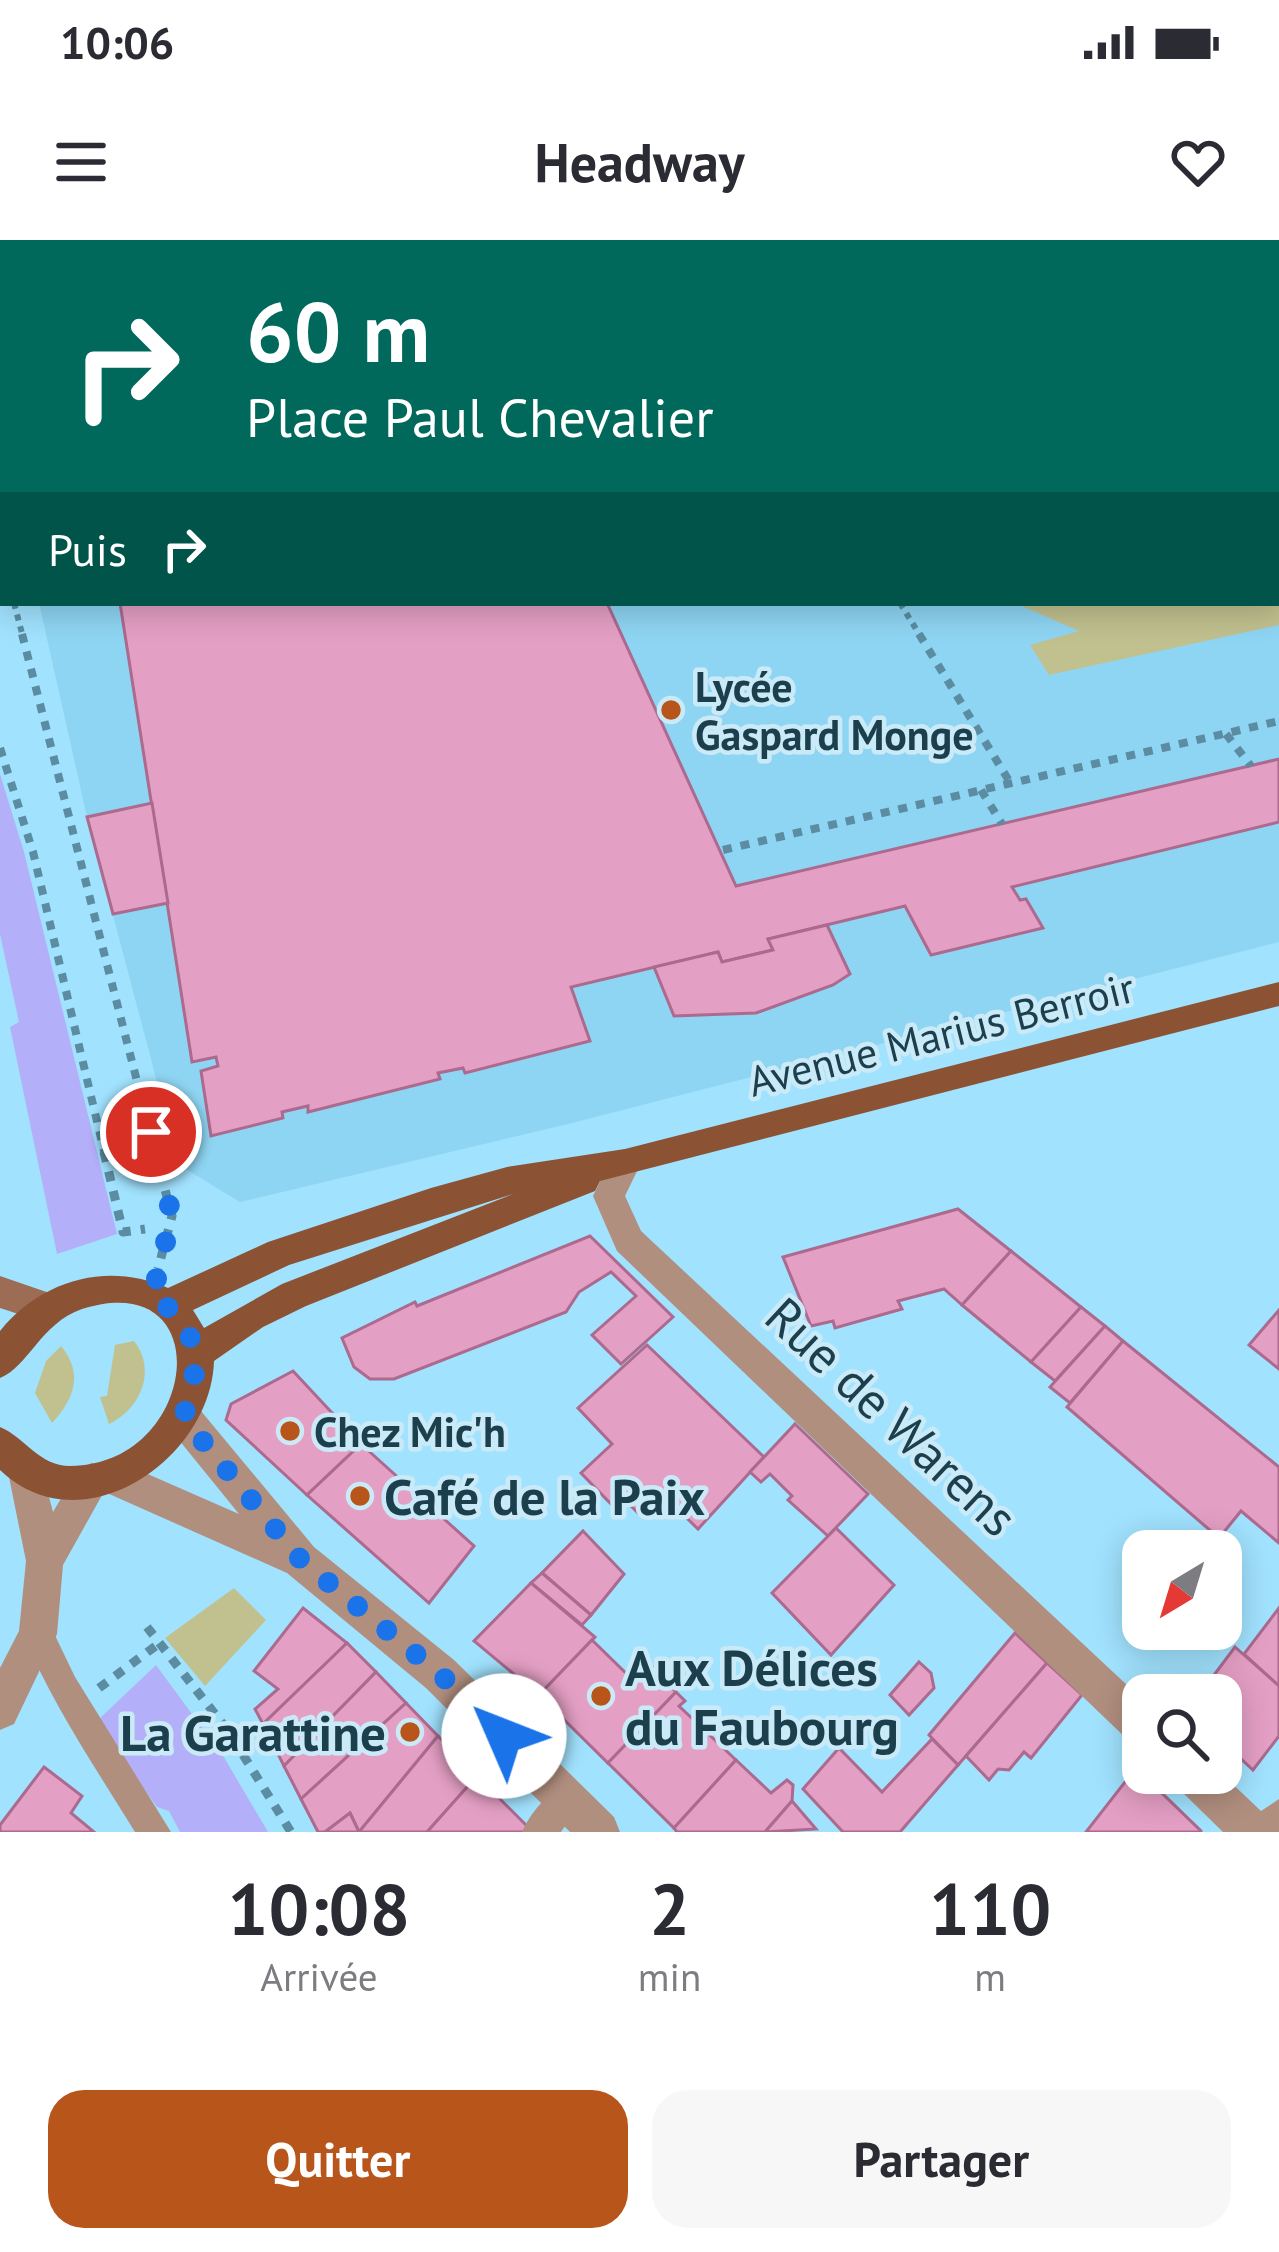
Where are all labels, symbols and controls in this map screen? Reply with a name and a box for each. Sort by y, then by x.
text: 10:06 [60,13,174,71]
text: Headway [534,127,745,197]
icon: menu [48,129,114,195]
icon: heart [1165,129,1231,195]
text: 60 m [246,276,430,385]
icon: right [48,288,204,444]
text: Place Paul Chevalier [246,382,714,452]
icon: right [151,516,217,582]
text: Puis [48,520,127,578]
place label: Lycée Gaspard Monge [695,659,974,762]
marker: Lycée Gaspard Monge [658,697,684,723]
street label: Avenue Marius Berroir [742,959,1140,1109]
pin [100,1081,202,1183]
icon: arrive [118,1099,184,1165]
street label: Rue de Warens [752,1282,1032,1550]
place label: Chez Mic'h [314,1404,506,1459]
marker: Chez Mic'h [277,1418,303,1444]
place label: Café de la Paix [384,1463,705,1529]
marker: Café de la Paix [347,1483,373,1509]
north arrow [1122,1530,1242,1650]
map controls [1122,1530,1242,1794]
place label: Aux Délices du Faubourg [625,1634,899,1759]
position arrow [441,1673,567,1799]
button: search [1122,1674,1242,1794]
marker: Aux Délices du Faubourg [588,1683,614,1709]
place label: La Garattine [120,1699,386,1765]
marker: La Garattine [397,1719,423,1745]
text: 10:08 [228,1862,410,1955]
text: 2 [649,1862,690,1955]
text: 110 [929,1862,1051,1955]
text: Arrivée [260,1951,378,2002]
text: min [638,1951,701,2002]
text: m [974,1951,1006,2002]
button: Quitter [48,2090,628,2228]
button: Partager [652,2090,1231,2228]

